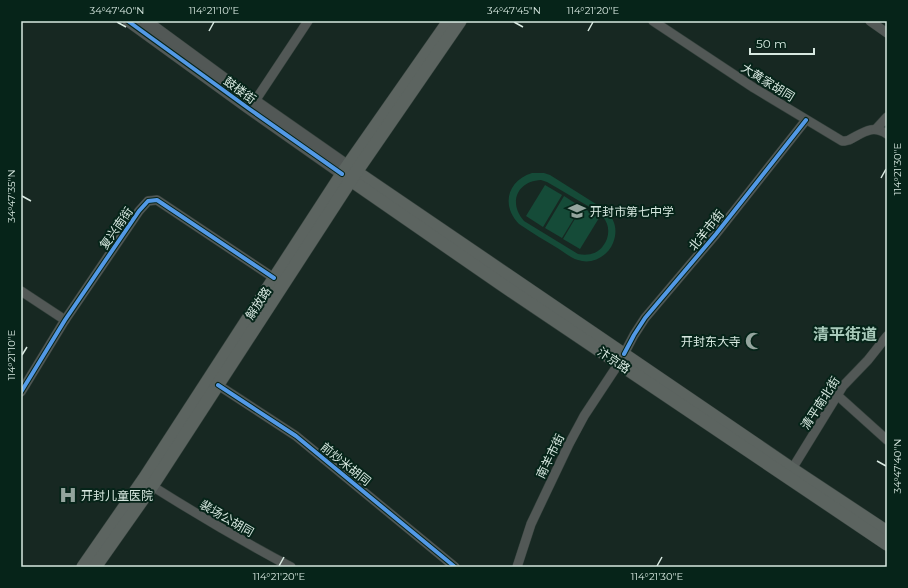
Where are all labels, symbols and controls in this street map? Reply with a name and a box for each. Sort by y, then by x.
text: 34°47'40"N [90,4,144,17]
text: 114°21'10"E [189,4,240,17]
text: 34°47'45"N [487,4,541,17]
text: 114°21'20"E [567,4,619,17]
scale bar [750,30,814,56]
text: 50 m [756,36,787,51]
street label: 大黄家胡同 [739,60,797,104]
street label: 鼓楼街 [221,73,259,107]
text: 114°21'30"E [891,143,904,195]
text: 34°47'35"N [5,169,18,223]
school or university icon: 开封市第七中学 [567,201,587,221]
street label: 复兴南街 [96,204,136,252]
place label: 开封市第七中学 [590,204,674,219]
street label: 北羊市街 [685,207,727,253]
street label: 解放路 [242,284,274,322]
district label: 清平街道 [813,325,877,344]
text: 114°21'10"E [5,329,18,380]
mosque icon: 开封东大寺 [744,331,764,351]
place label: 开封东大寺 [681,334,741,349]
street label: 汴京路 [595,344,633,376]
street label: 清平南北街 [797,374,843,432]
street label: 南羊市街 [533,431,567,481]
street label: 前炒米胡同 [318,439,374,489]
text: 34°47'40"N [891,439,904,493]
hospital icon: 开封儿童医院 [58,485,78,505]
place label: 开封儿童医院 [81,488,153,503]
street label: 裴场公胡同 [197,497,257,539]
text: 114°21'20"E [253,570,305,583]
text: 114°21'30"E [631,570,683,583]

